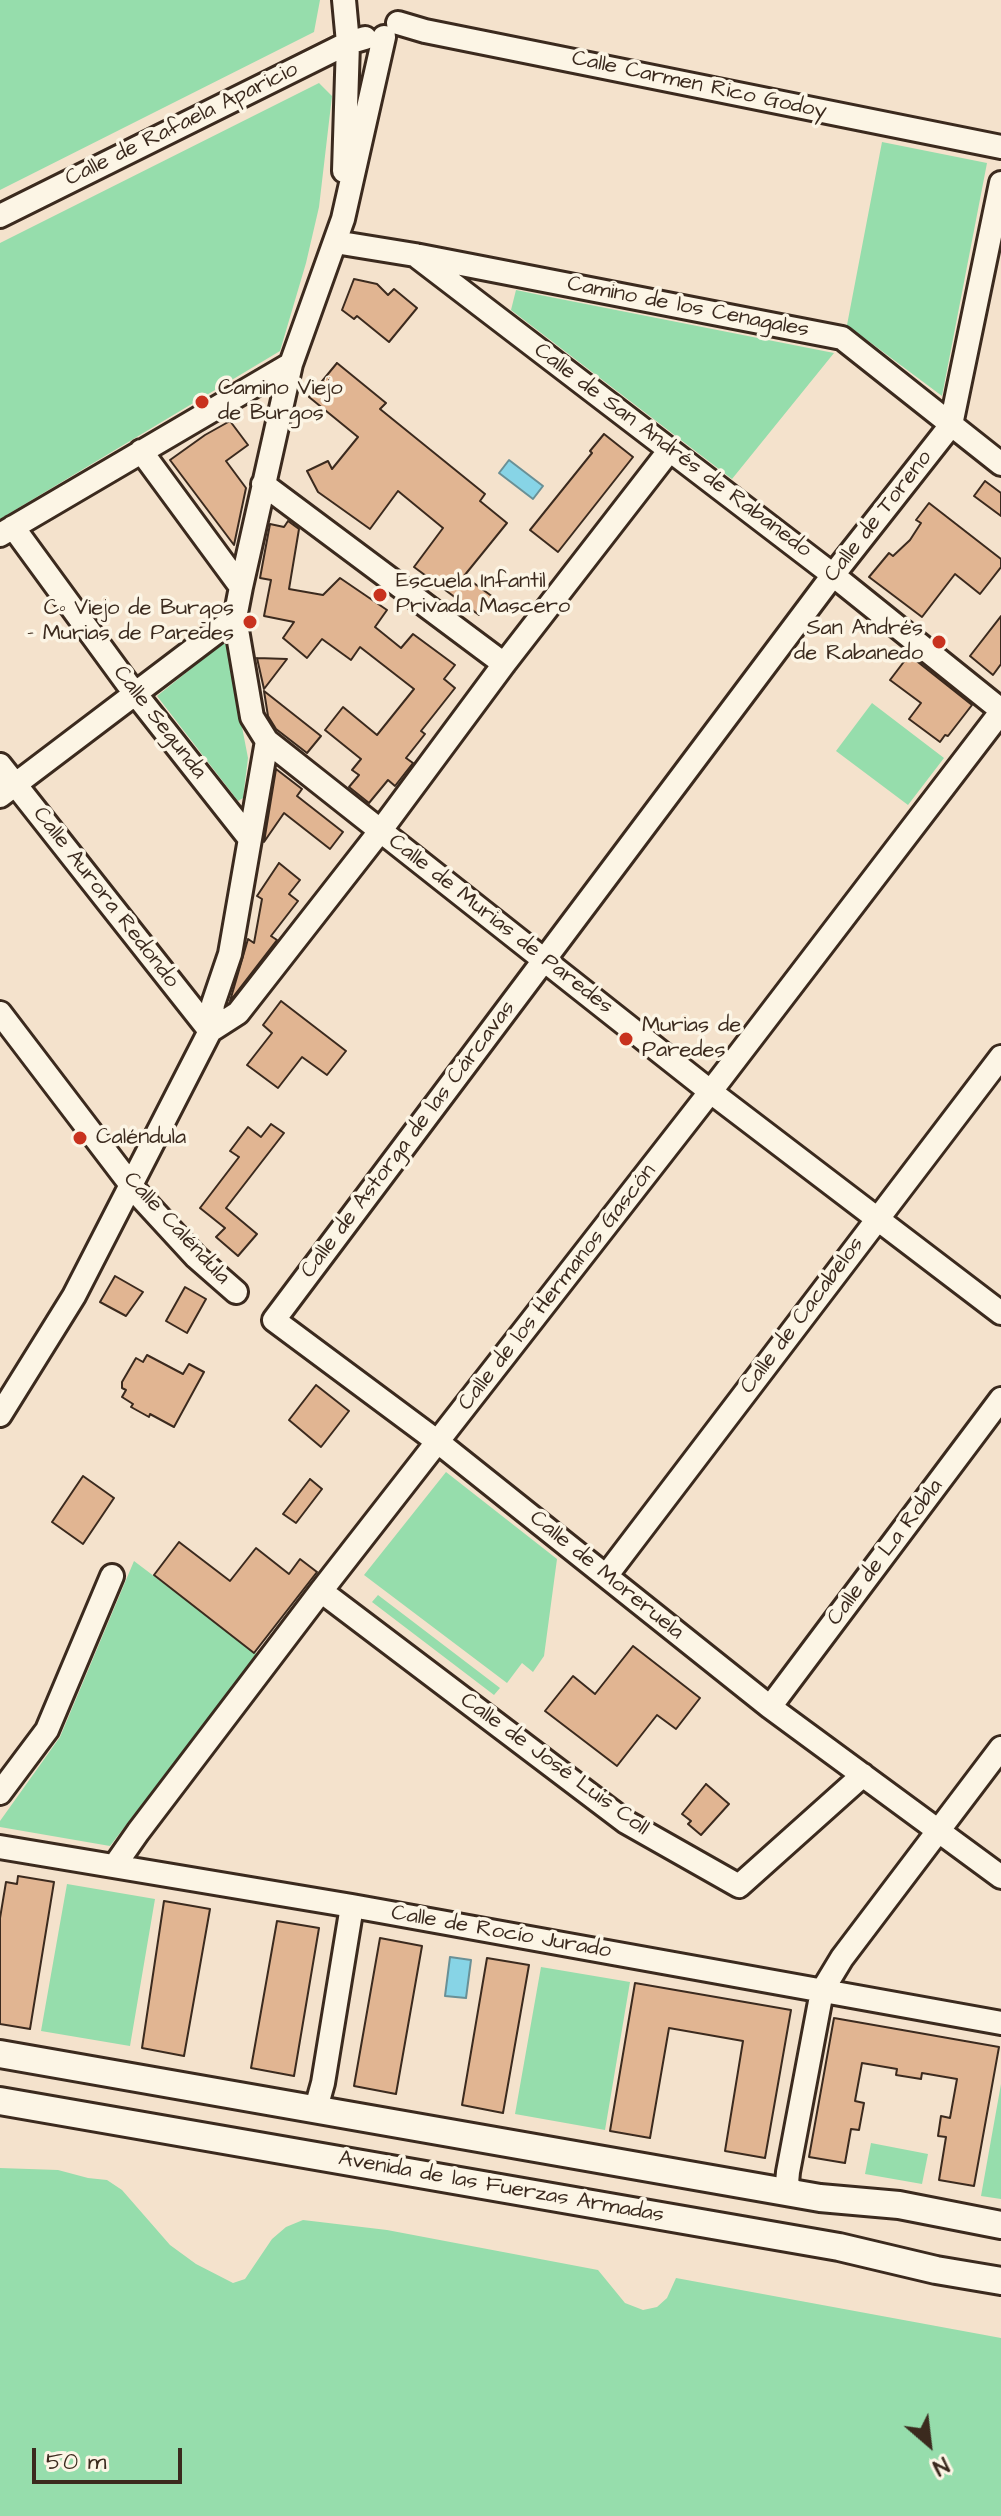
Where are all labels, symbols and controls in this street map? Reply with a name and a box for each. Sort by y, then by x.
street label: Calle Carmen Rico Godoy [569,46,829,126]
street label: Calle de Rafaela Aparicio [61,57,303,193]
street label: Camino de los Cenagales [565,272,811,344]
street label: Calle de San Andrés de Rabanedo [528,338,816,564]
place label: Camino Viejo de Burgos [218,376,343,428]
marker: Camino Viejo de Burgos [193,393,211,411]
street label: Calle de Toreno [819,446,939,588]
place label: Escuela Infantil Privada Mascero [396,569,570,620]
marker: Escuela Infantil Privada Mascero [371,586,389,604]
place label: Cº Viejo de Burgos - Murias de Paredes [27,596,234,648]
marker: Cº Viejo de Burgos - Murias de Paredes [241,613,259,631]
place label: San Andrés de Rabanedo [794,616,923,668]
marker: San Andrés de Rabanedo [930,633,948,651]
street label: Calle Segunda [107,661,211,785]
street label: Calle Aurora Redondo [26,802,184,994]
street label: Calle de Murias de Paredes [382,829,618,1021]
street label: Calle de Astorga de las Cárcavas [296,996,522,1284]
place label: Murias de Paredes [642,1013,741,1064]
marker: Murias de Paredes [617,1030,635,1048]
place label: Caléndula [96,1125,186,1151]
marker: Caléndula [71,1129,89,1147]
street label: Calle de los Hermanos Gascón [453,1159,663,1417]
street label: Calle Caléndula [117,1167,235,1291]
street label: Calle de Cacabelos [735,1232,871,1400]
street label: Calle de La Robla [822,1475,950,1631]
street label: Calle de Moreruela [524,1506,688,1646]
street label: Calle de José Luis Coll [455,1688,653,1842]
street label: Calle de Rocío Jurado [389,1901,613,1965]
street label: Avenida de las Fuerzas Armadas [336,2146,666,2230]
north arrow [889,2404,969,2484]
scale bar [36,2432,186,2482]
text: 50 m [46,2445,106,2479]
text: N [927,2449,954,2483]

